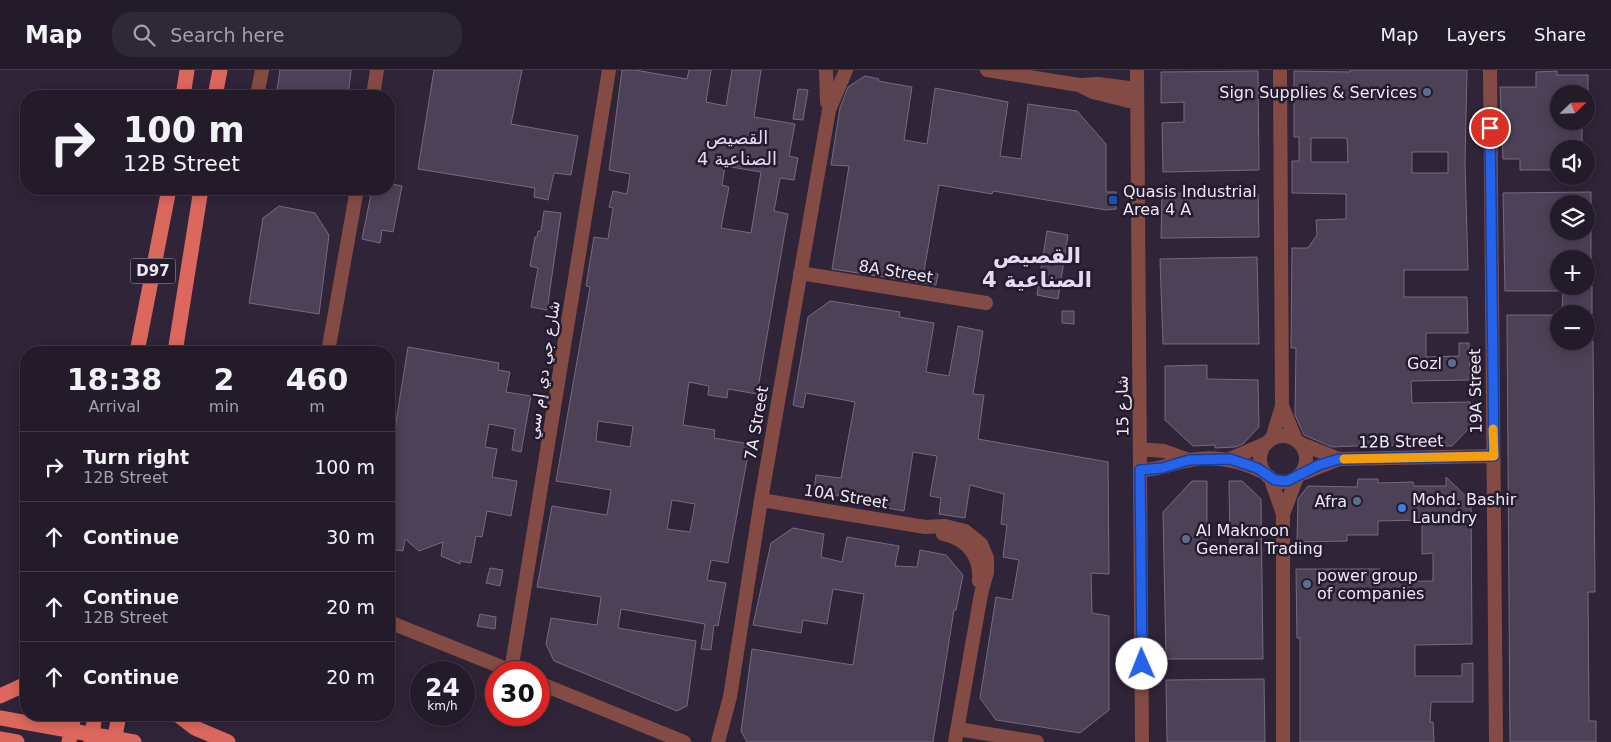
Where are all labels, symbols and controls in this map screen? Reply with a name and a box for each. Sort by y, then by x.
search box [112,12,462,57]
text: Map [25,21,82,49]
icon: search [130,21,158,49]
text: Search here [170,24,284,46]
text: Map [1380,24,1418,45]
text: Layers [1446,24,1506,45]
text: Share [1534,24,1586,45]
place label: Sign Supplies & Services [1219,83,1417,102]
north arrow [1550,85,1595,130]
map controls [1550,85,1595,350]
marker: Sign Supplies & Services [1421,86,1433,98]
pin [1469,107,1511,149]
icon: right [40,110,105,175]
text: 100 m [123,110,245,150]
icon: arrive [1476,114,1504,142]
district label: القصيص الصناعية 4 [697,127,777,169]
button: sound [1550,140,1595,185]
text: 12B Street [123,151,240,176]
place label: Quasis Industrial Area 4 A [1123,182,1257,219]
marker: Quasis Industrial Area 4 A [1107,194,1119,206]
button: layers [1550,195,1595,240]
district label: القصيص الصناعية 4 [982,244,1092,292]
button: + [1550,250,1595,295]
street label: 8A Street [857,256,934,287]
road number: D97 [130,258,176,284]
street label: شارع جي دي إم سي [523,300,565,441]
button: − [1550,305,1595,350]
street label: 19A Street [1465,348,1486,434]
place label: Gozl [1407,354,1442,373]
marker: Gozl [1446,357,1458,369]
text: 18:38 [67,362,162,397]
text: 2 [213,362,234,397]
text: 460 [286,362,348,397]
street label: شارع 15 [1112,375,1134,437]
street label: 7A Street [741,385,772,462]
text: Arrival [88,397,140,416]
text: min [209,397,239,416]
text: m [309,397,325,416]
street label: 12B Street [1358,431,1444,452]
text: Turn right [83,446,189,468]
icon: right [40,453,68,481]
text: 100 m [314,456,375,478]
text: 12B Street [83,468,168,487]
street label: 10A Street [802,480,889,513]
place label: Mohd. Bashir Laundry [1412,490,1517,527]
place label: Afra [1315,492,1347,511]
marker: Afra [1351,495,1363,507]
marker: Mohd. Bashir Laundry [1396,502,1408,514]
place label: Al Maknoon General Trading [1196,521,1323,558]
icon: ahead [40,523,68,551]
text: Continue [83,526,179,548]
text: 30 m [326,526,375,548]
marker: Al Maknoon General Trading [1180,533,1192,545]
place label: power group of companies [1317,566,1424,603]
marker: power group of companies [1301,578,1313,590]
text: Continue [83,586,179,608]
icon: ahead [40,593,68,621]
text: 20 m [326,596,375,618]
text: 12B Street [83,608,168,627]
position arrow [1115,637,1167,689]
speed limit sign: 30 [485,661,550,726]
icon: ahead [40,663,68,691]
text: Continue [83,666,179,688]
text: 20 m [326,666,375,688]
text: 24 [425,673,460,702]
text: km/h [427,699,458,713]

